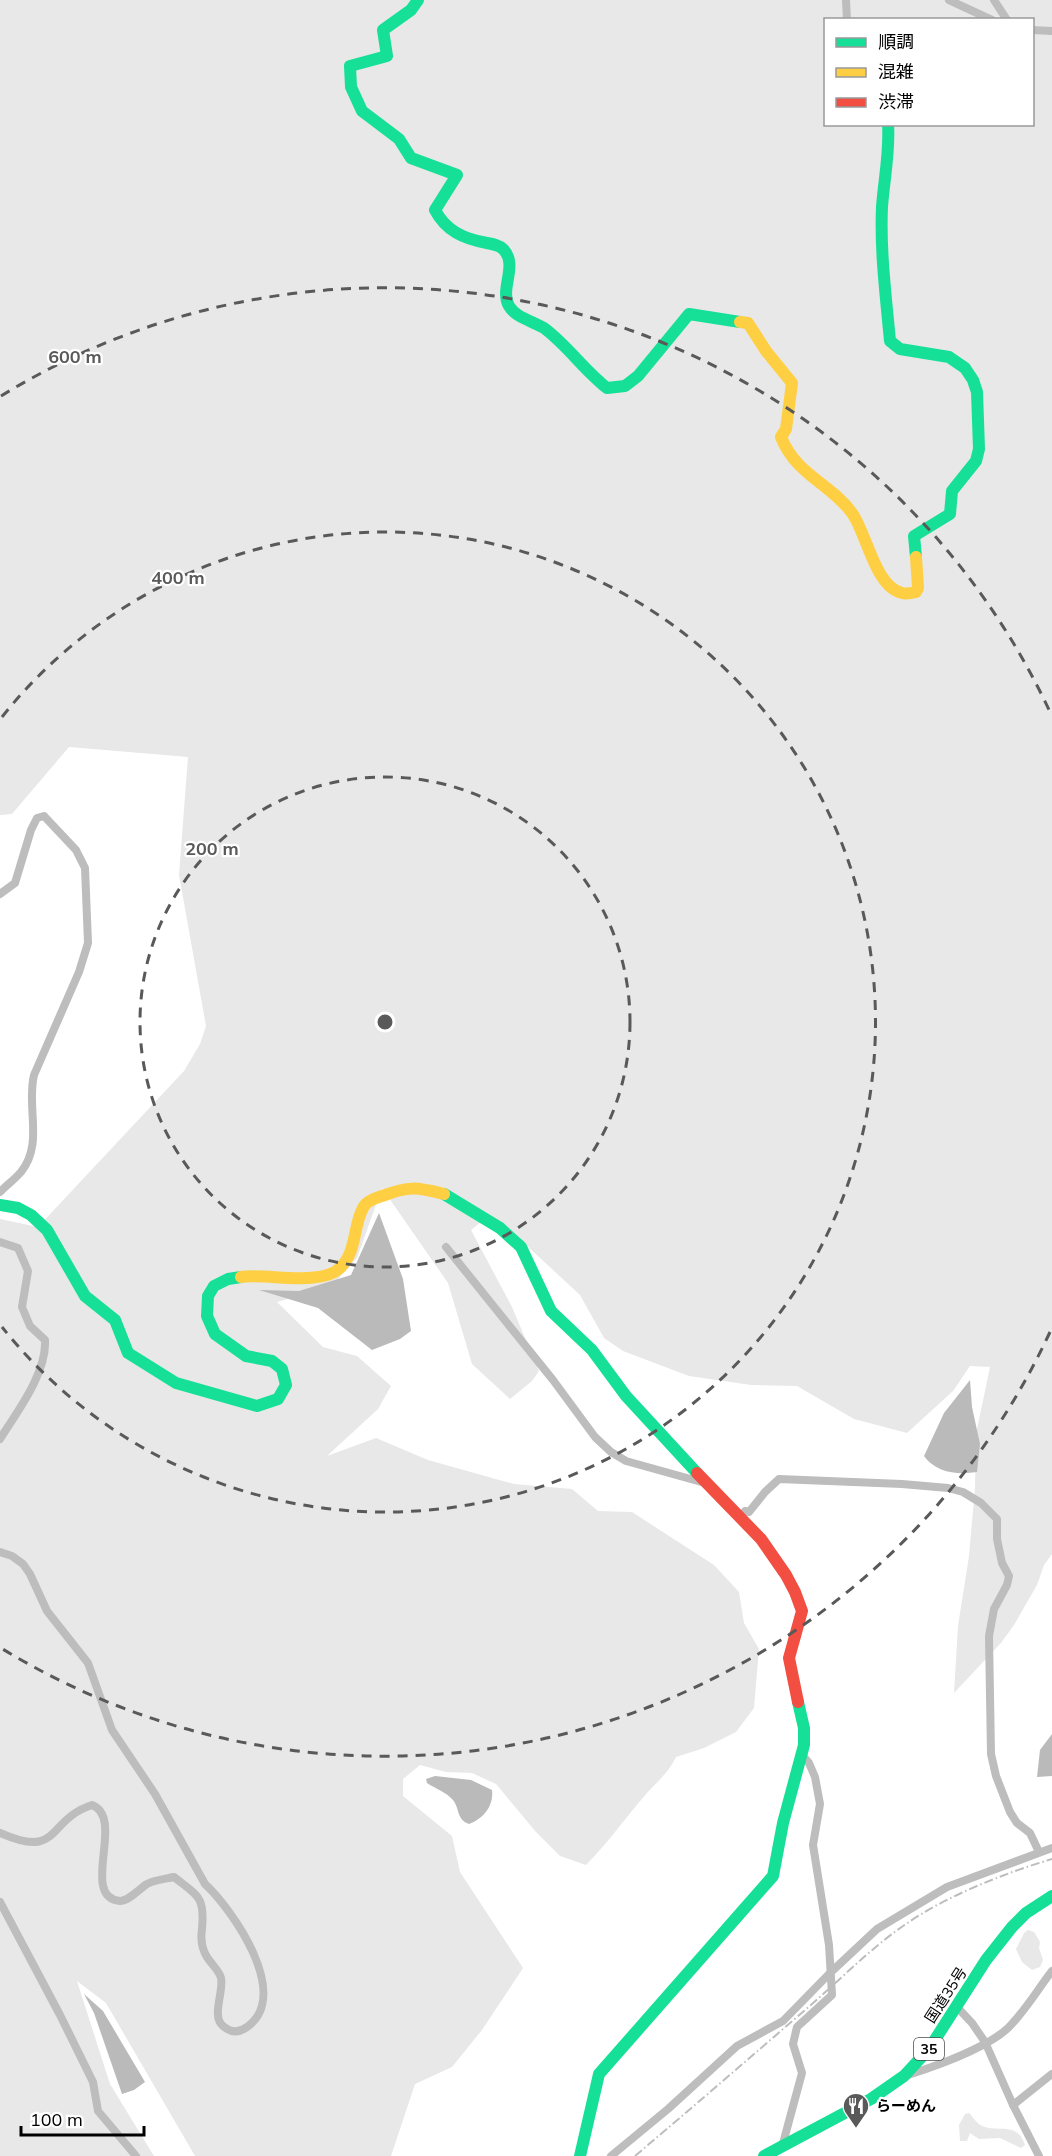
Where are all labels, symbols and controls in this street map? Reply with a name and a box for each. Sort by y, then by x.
legend [824,18,1034,126]
text: 順調 [878,30,914,53]
text: 混雑 [878,60,914,83]
text: 渋滞 [878,90,914,113]
text: 600 m [48,345,102,368]
text: 400 m [151,566,205,589]
text: 200 m [185,837,239,860]
centre of rings [375,1012,395,1032]
street label: 国道35号 [920,1963,971,2026]
road number: 35 [914,2038,944,2060]
restaurant icon: らーめん [841,2091,871,2129]
place label: らーめん [876,2096,936,2115]
scale bar [21,2099,144,2137]
text: 100 m [30,2108,83,2131]

